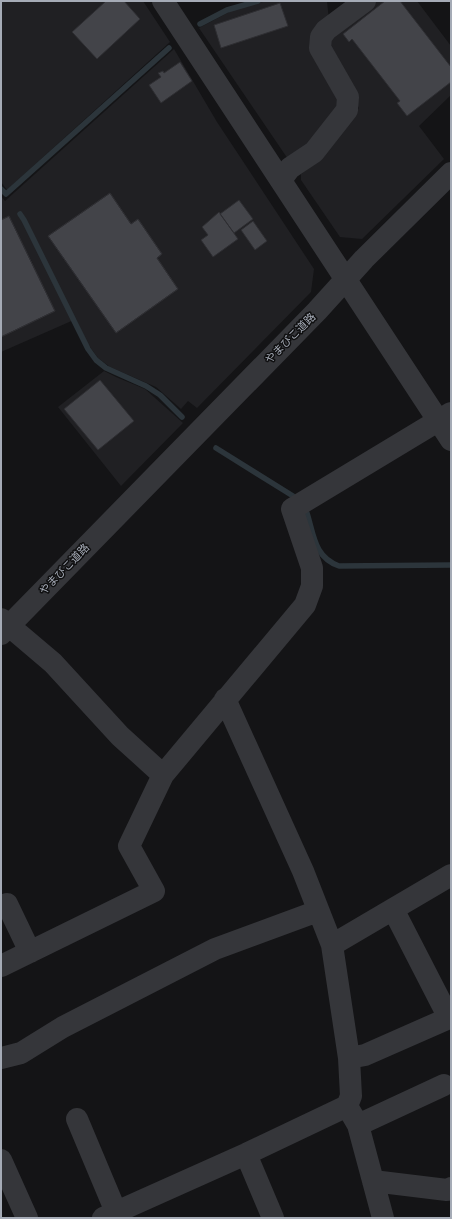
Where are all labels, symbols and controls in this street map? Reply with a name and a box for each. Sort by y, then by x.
street label: やまびこ道路 [262,310,318,366]
street label: やまびこ道路 [36,540,92,598]

